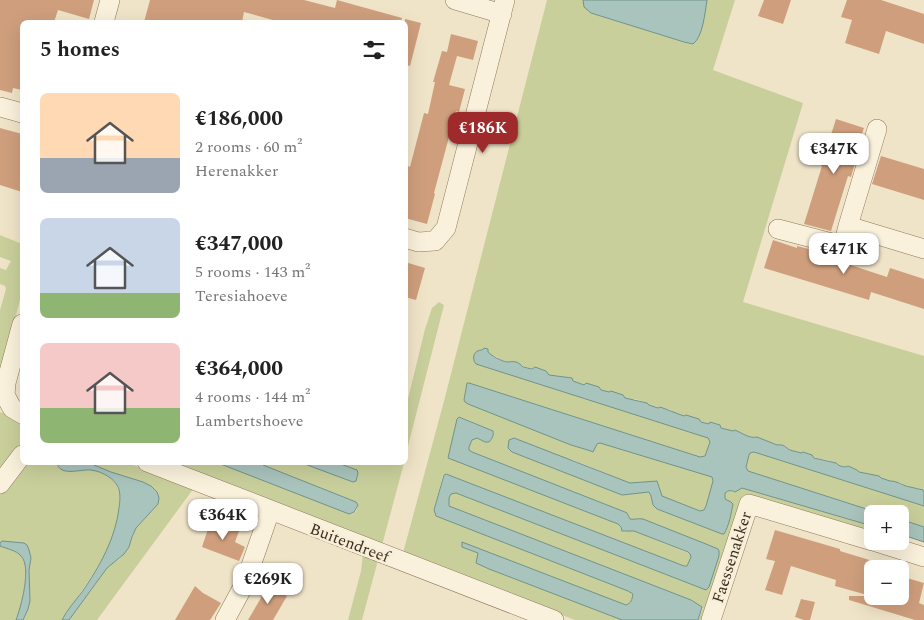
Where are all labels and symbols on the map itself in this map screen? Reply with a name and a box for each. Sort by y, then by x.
pin: €186K [448,112,518,154]
pin: €347K [799,132,869,175]
pin: €471K [809,232,879,275]
pin: €364K [188,498,258,541]
street label: Faessenakker [706,508,758,606]
street label: Buitendreef [306,517,394,570]
pin: €269K [233,562,303,605]

